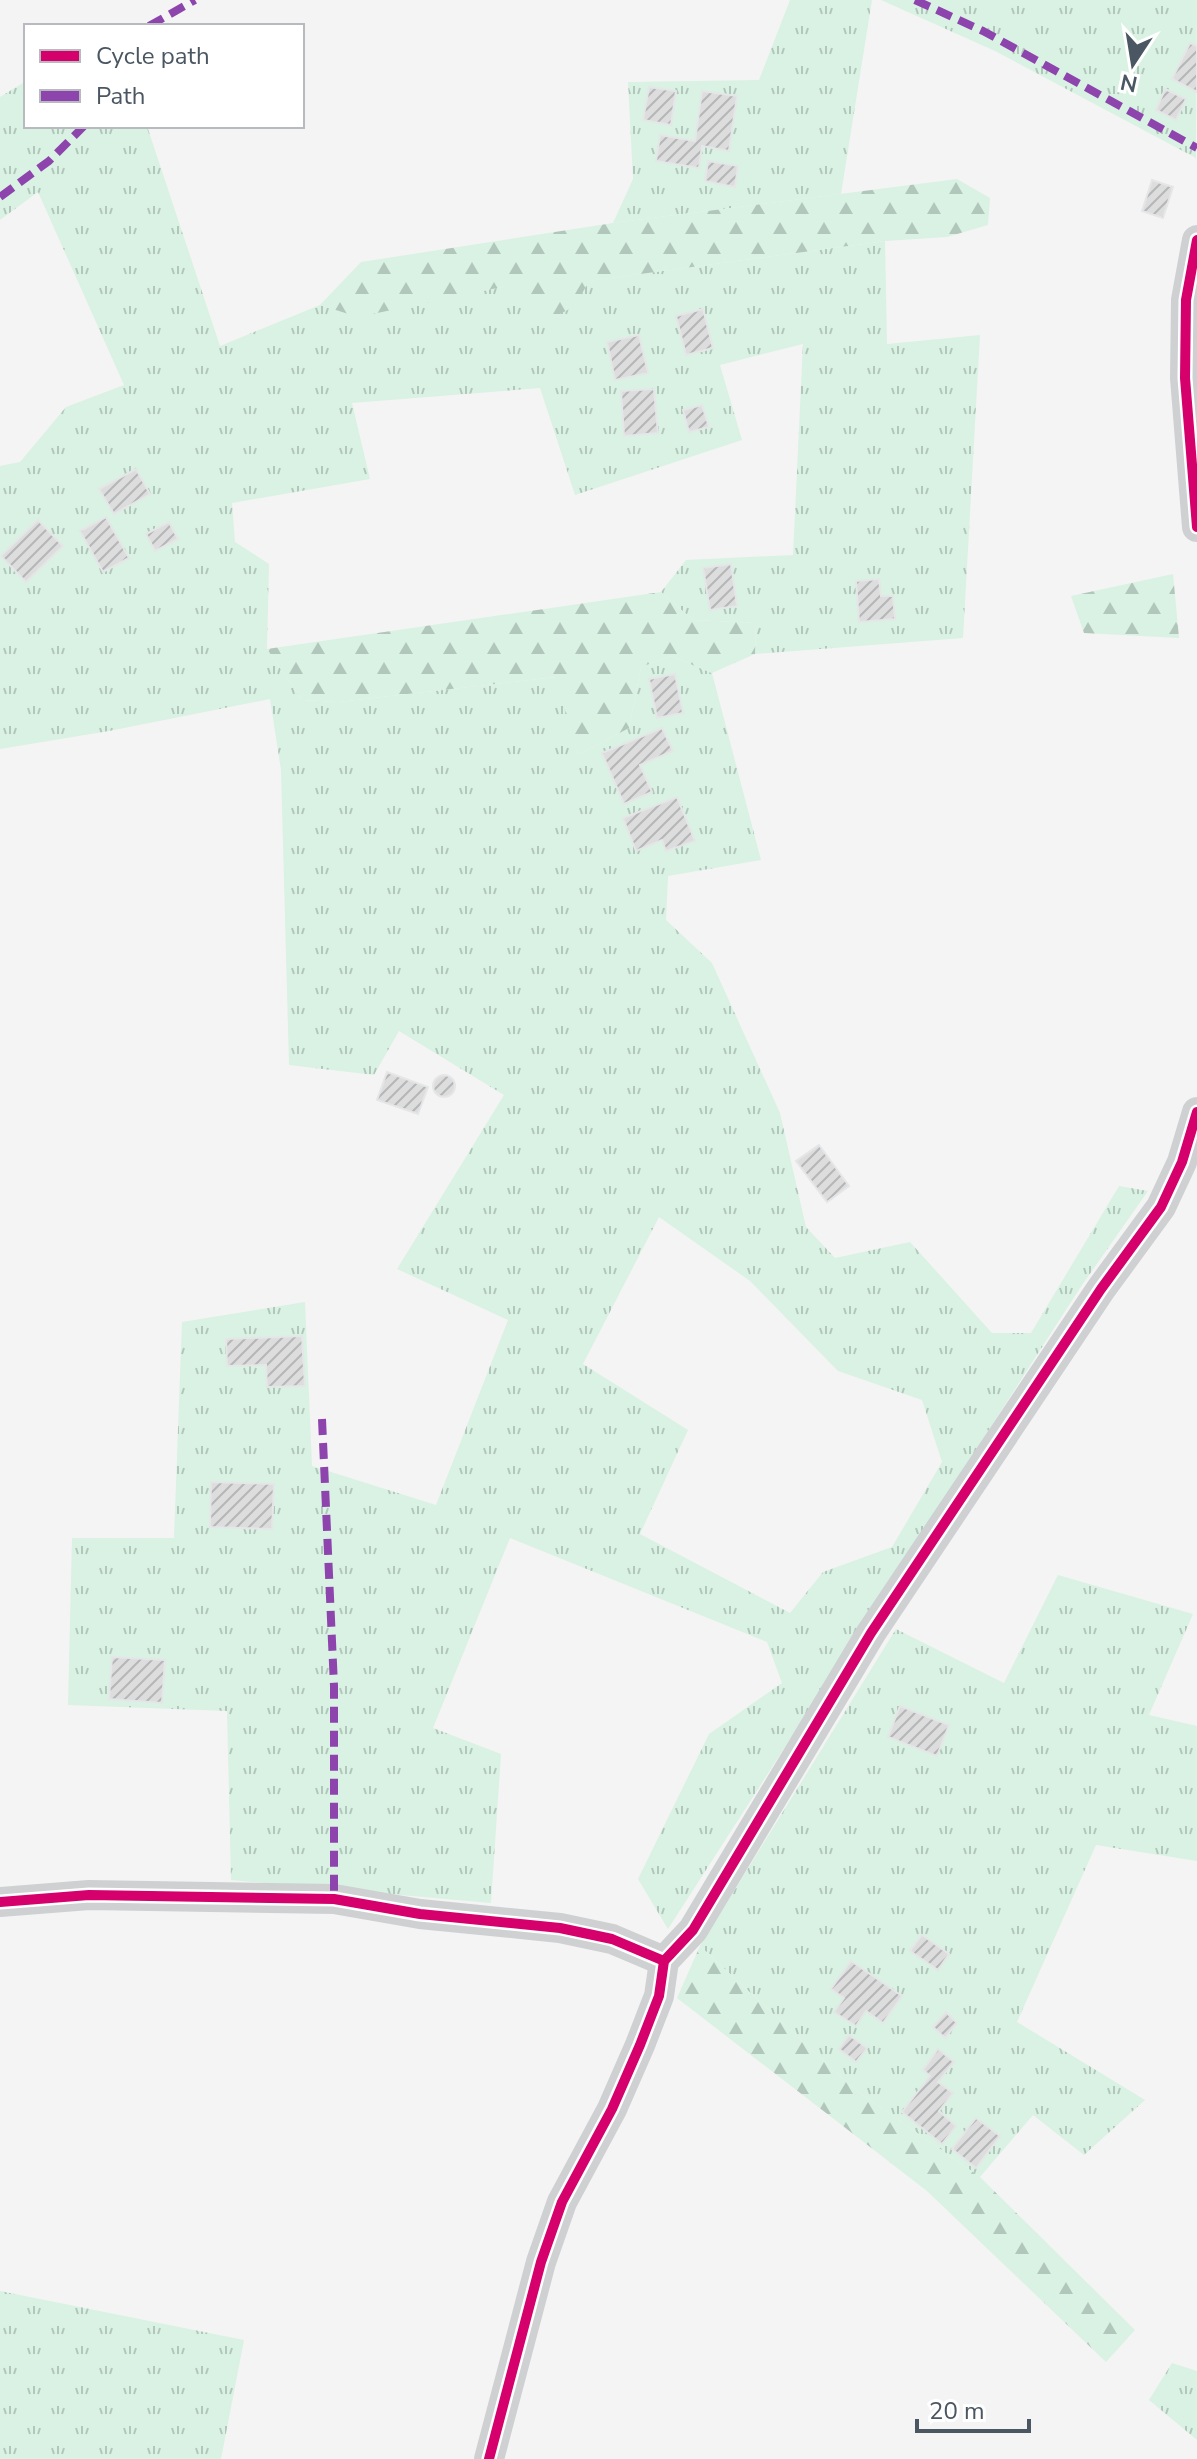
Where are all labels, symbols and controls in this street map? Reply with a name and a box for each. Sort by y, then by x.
legend [24,24,304,128]
north arrow [1093,24,1173,104]
text: Cycle path [96,40,210,72]
text: N [1118,66,1140,99]
text: Path [96,80,145,112]
scale bar [917,2383,1029,2433]
text: 20 m [929,2395,985,2427]

